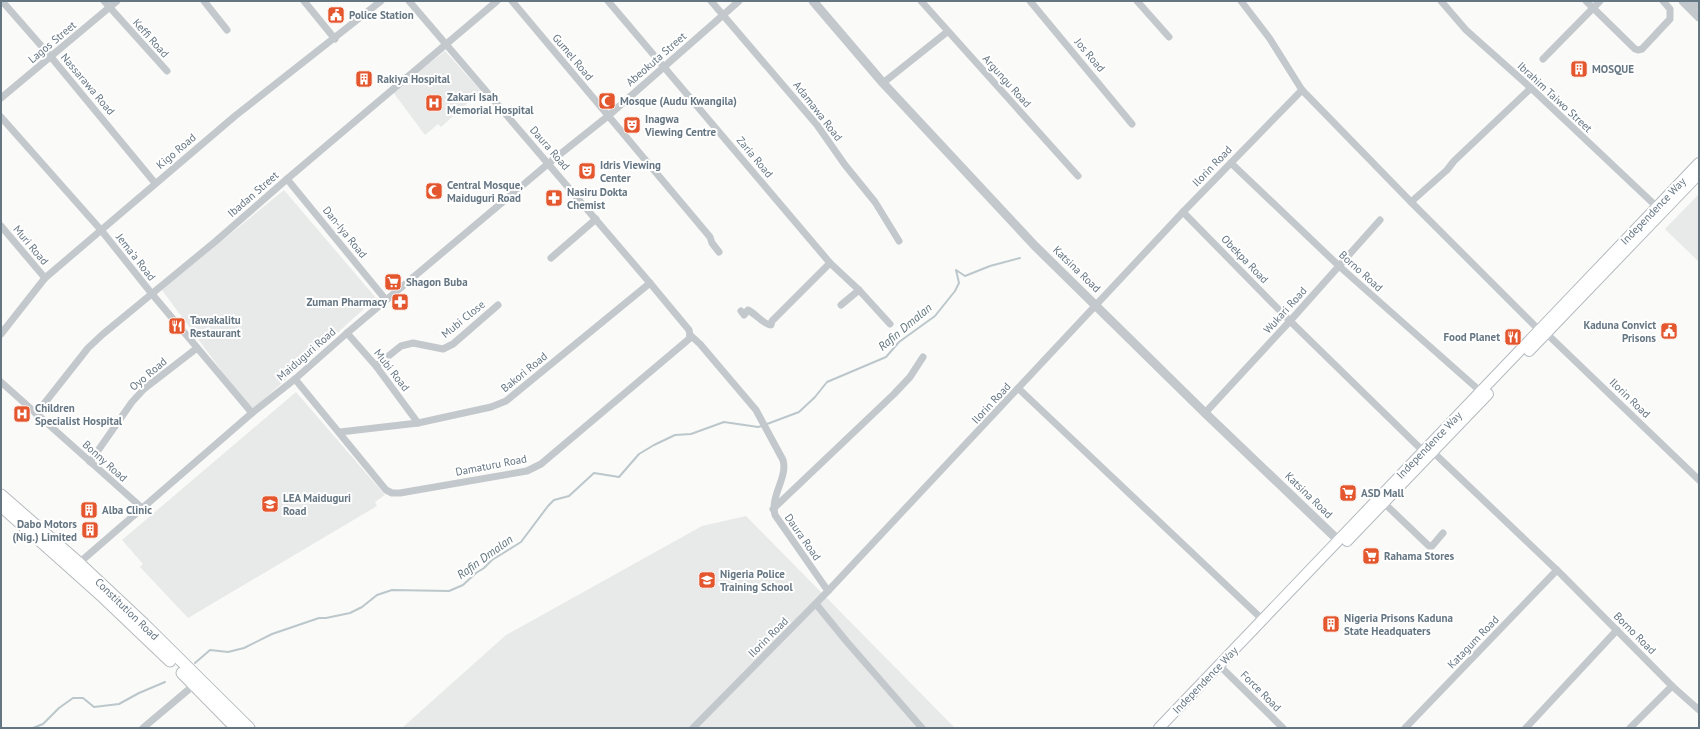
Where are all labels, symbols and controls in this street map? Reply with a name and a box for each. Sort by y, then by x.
public building icon: Police Station [326,5,346,25]
place label: Police Station [349,8,414,22]
street label: Keffi Road [130,16,172,60]
street label: Lagos Street [25,18,79,66]
street label: Abeokuta Street [623,29,689,89]
street label: Gumel Road [549,31,597,83]
street label: Jos Road [1071,34,1108,75]
street label: Nassarawa Road [58,50,118,118]
street label: Argungu Road [980,52,1034,110]
street label: Ibrahim Taiwo Street [1515,59,1595,135]
building icon: MOSQUE [1569,59,1589,79]
place label: MOSQUE [1592,62,1634,76]
building icon: Rakiya Hospital [354,69,374,89]
place label: Rakiya Hospital [377,72,451,86]
street label: Adamawa Road [790,78,846,144]
place label: Zakari Isah Memorial Hospital [447,90,534,117]
mosque icon: Mosque (Audu Kwangila) [597,91,617,111]
hospital icon: Zakari Isah Memorial Hospital [424,93,444,113]
place label: Mosque (Audu Kwangila) [620,94,737,108]
place label: Inagwa Viewing Centre [644,112,717,139]
theatre icon: Inagwa Viewing Centre [622,115,642,135]
street label: Daura Road [527,123,573,173]
street label: Kigo Road [153,130,199,172]
street label: Zaria Road [734,134,776,181]
street label: Ilorin Road [1189,143,1235,189]
place label: Idris Viewing Center [600,158,661,185]
theatre icon: Idris Viewing Center [577,161,597,181]
street label: Ibadan Street [225,168,282,220]
street label: Independence Way [1617,174,1689,248]
place label: Central Mosque, Maiduguri Road [447,178,523,205]
mosque icon: Central Mosque, Maiduguri Road [424,181,444,201]
place label: Nasiru Dokta Chemist [567,185,628,212]
pharmacy icon: Nasiru Dokta Chemist [544,188,564,208]
street label: Dan-Iya Road [320,203,370,261]
street label: Muri Road [10,222,52,268]
street label: Jema'a Road [112,230,159,284]
street label: Obekpa Road [1218,232,1272,286]
street label: Katsina Road [1050,243,1104,295]
street label: Borno Road [1336,248,1386,294]
supermarket icon: Shagon Buba [383,272,403,292]
place label: Shagon Buba [406,275,468,289]
street label: Wukari Road [1260,284,1310,336]
pharmacy icon: Zuman Pharmacy [390,292,410,312]
place label: Zuman Pharmacy [306,295,388,309]
street label: Mubi Close [438,297,488,341]
water label: Rafin Dmalan [875,300,935,353]
place label: Tawakalitu Restaurant [190,313,241,340]
restaurant icon: Tawakalitu Restaurant [167,316,187,336]
place label: Kaduna Convict Prisons [1584,318,1656,345]
public building icon: Kaduna Convict Prisons [1659,321,1679,341]
street label: Maiduguri Road [274,324,338,383]
restaurant icon: Food Planet [1503,327,1523,347]
place label: Food Planet [1443,330,1500,344]
street label: Mubi Road [371,346,413,394]
street label: Bakori Road [498,349,550,395]
street label: Oyo Road [126,354,170,394]
street label: Ilorin Road [1607,375,1653,421]
street label: Ilorin Road [968,379,1014,427]
place label: Children Specialist Hospital [35,401,123,428]
hospital icon: Children Specialist Hospital [12,404,32,424]
street label: Independence Way [1393,408,1465,482]
street label: Bonny Road [80,437,130,485]
street label: Damaturu Road [454,451,528,479]
street label: Katsina Road [1282,469,1336,521]
supermarket icon: ASD Mall [1338,483,1358,503]
place label: ASD Mall [1361,486,1405,500]
place label: LEA Maiduguri Road [283,491,351,518]
school or university icon: LEA Maiduguri Road [260,494,280,514]
building icon: Alba Clinic [79,500,99,520]
place label: Alba Clinic [102,503,152,517]
street label: Daura Road [782,511,824,563]
place label: Dabo Motors (Nig.) Limited [13,517,77,544]
building icon: Dabo Motors (Nig.) Limited [80,520,100,540]
water label: Rafin Dmalan [454,531,516,582]
supermarket icon: Rahama Stores [1361,546,1381,566]
place label: Rahama Stores [1384,549,1455,563]
place label: Nigeria Police Training School [720,567,793,594]
school or university icon: Nigeria Police Training School [697,570,717,590]
street label: Constitution Road [92,575,162,643]
street label: Borno Road [1611,609,1659,657]
place label: Nigeria Prisons Kaduna State Headquaters [1344,611,1453,638]
street label: Katagum Road [1444,613,1502,671]
street label: Ilorin Road [745,614,791,660]
building icon: Nigeria Prisons Kaduna State Headquaters [1321,614,1341,634]
street label: Independence Way [1169,643,1241,717]
street label: Force Road [1238,668,1284,714]

